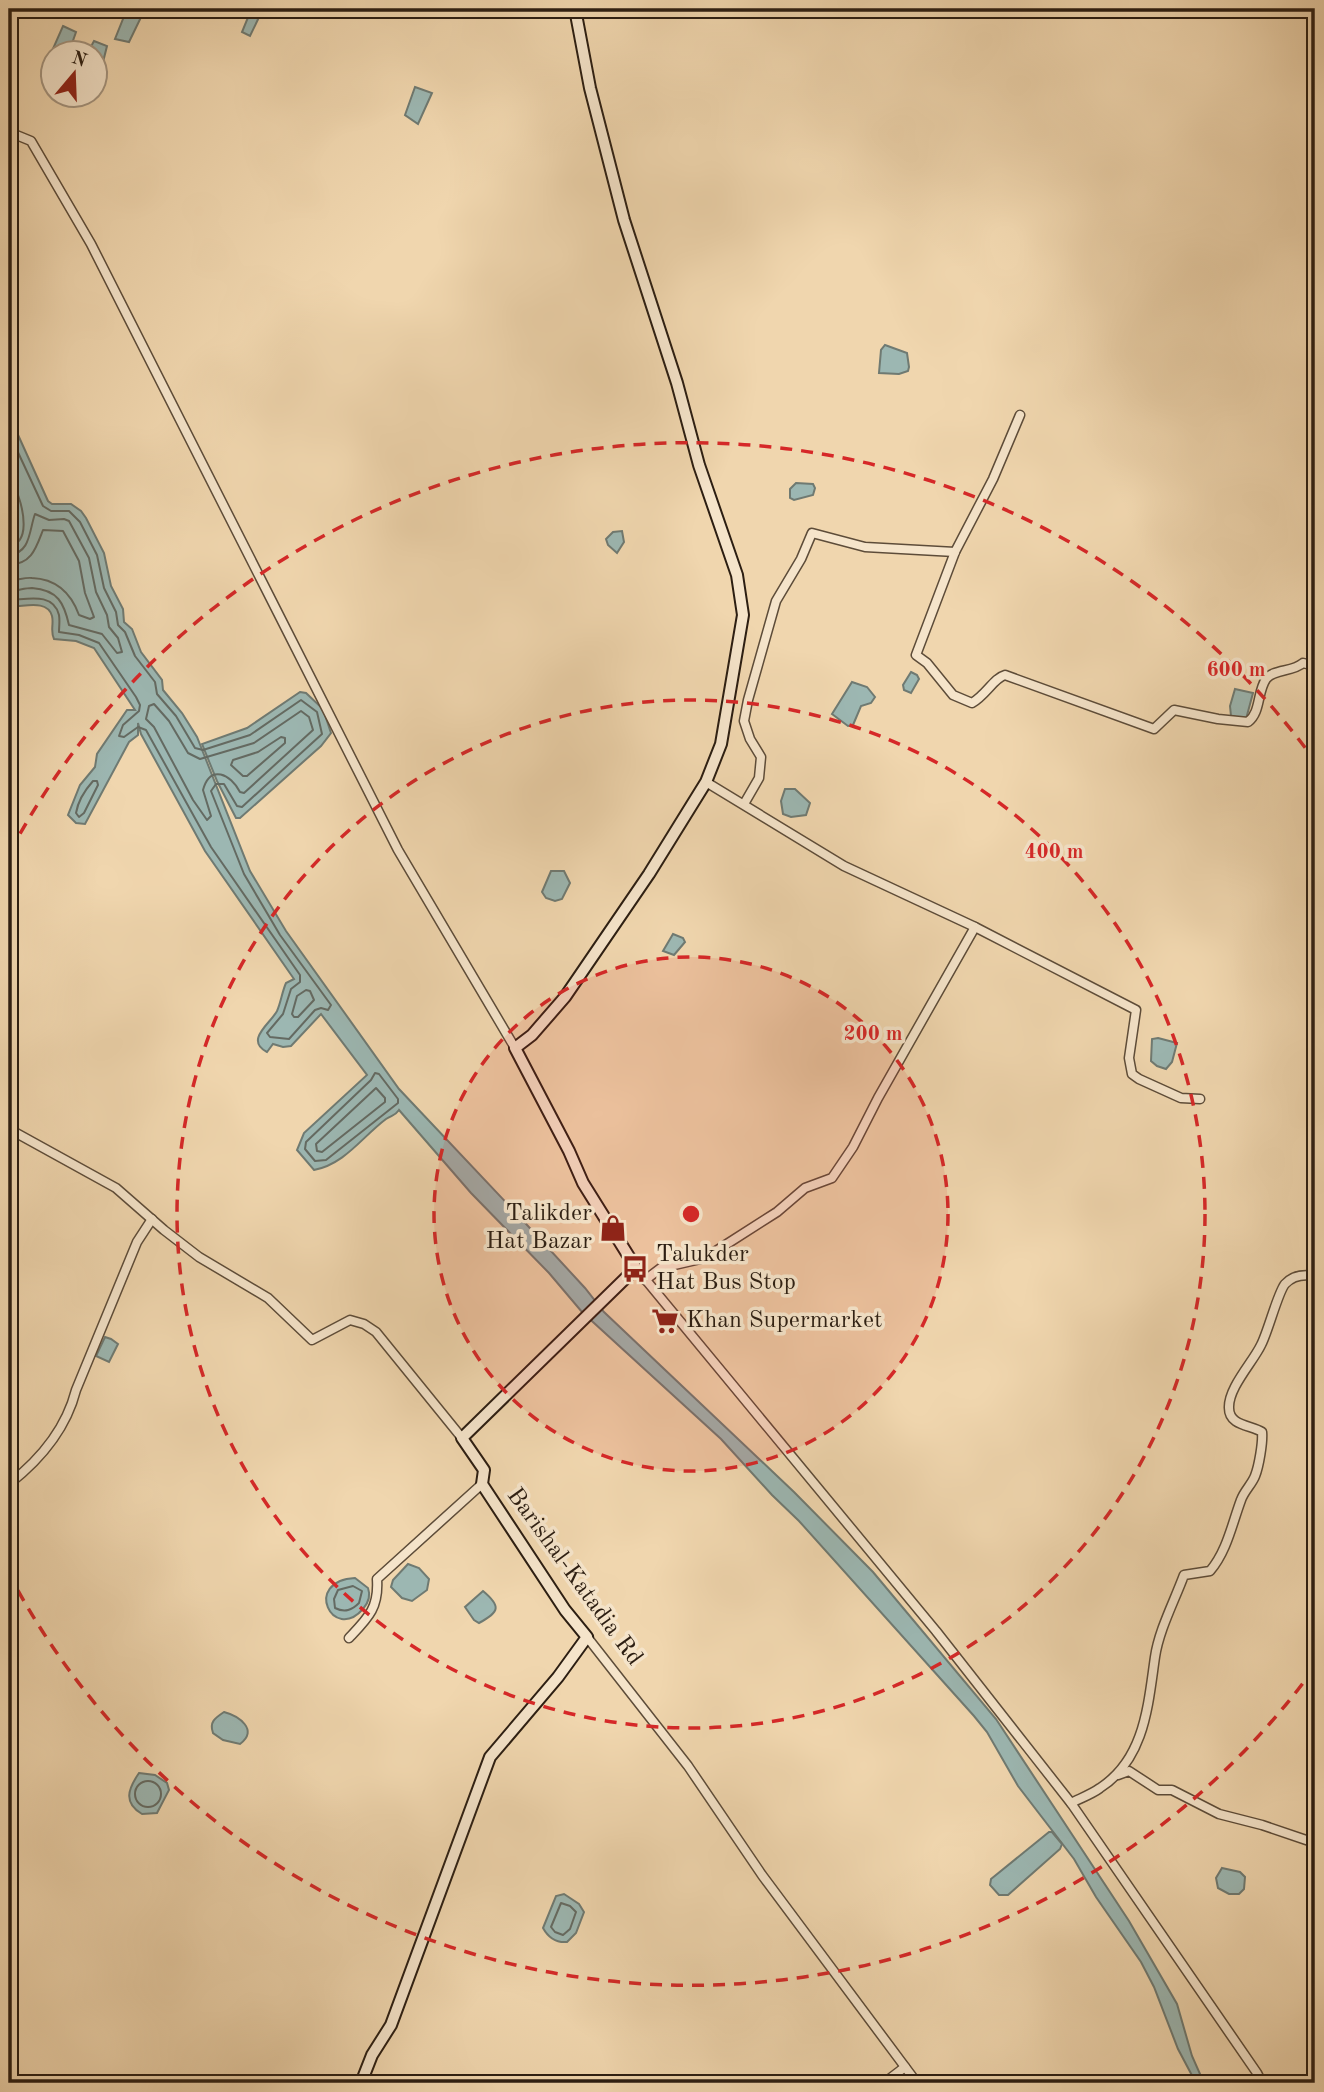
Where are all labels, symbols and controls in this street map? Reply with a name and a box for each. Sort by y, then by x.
north arrow [38,38,108,108]
text: N [69,49,89,72]
text: 600 m [1206,660,1266,681]
text: 400 m [1024,842,1084,863]
text: 200 m [843,1024,903,1045]
place label: Talikder Hat Bazar [485,1202,592,1254]
centre of rings [679,1202,703,1226]
shop icon: Talikder Hat Bazar [598,1213,628,1243]
place label: Talukder Hat Bus Stop [656,1243,796,1295]
bus stop icon: Talukder Hat Bus Stop [620,1254,650,1284]
supermarket icon: Khan Supermarket [650,1306,680,1336]
place label: Khan Supermarket [686,1309,882,1333]
street label: Barishal-Katadia Rd [502,1484,646,1670]

